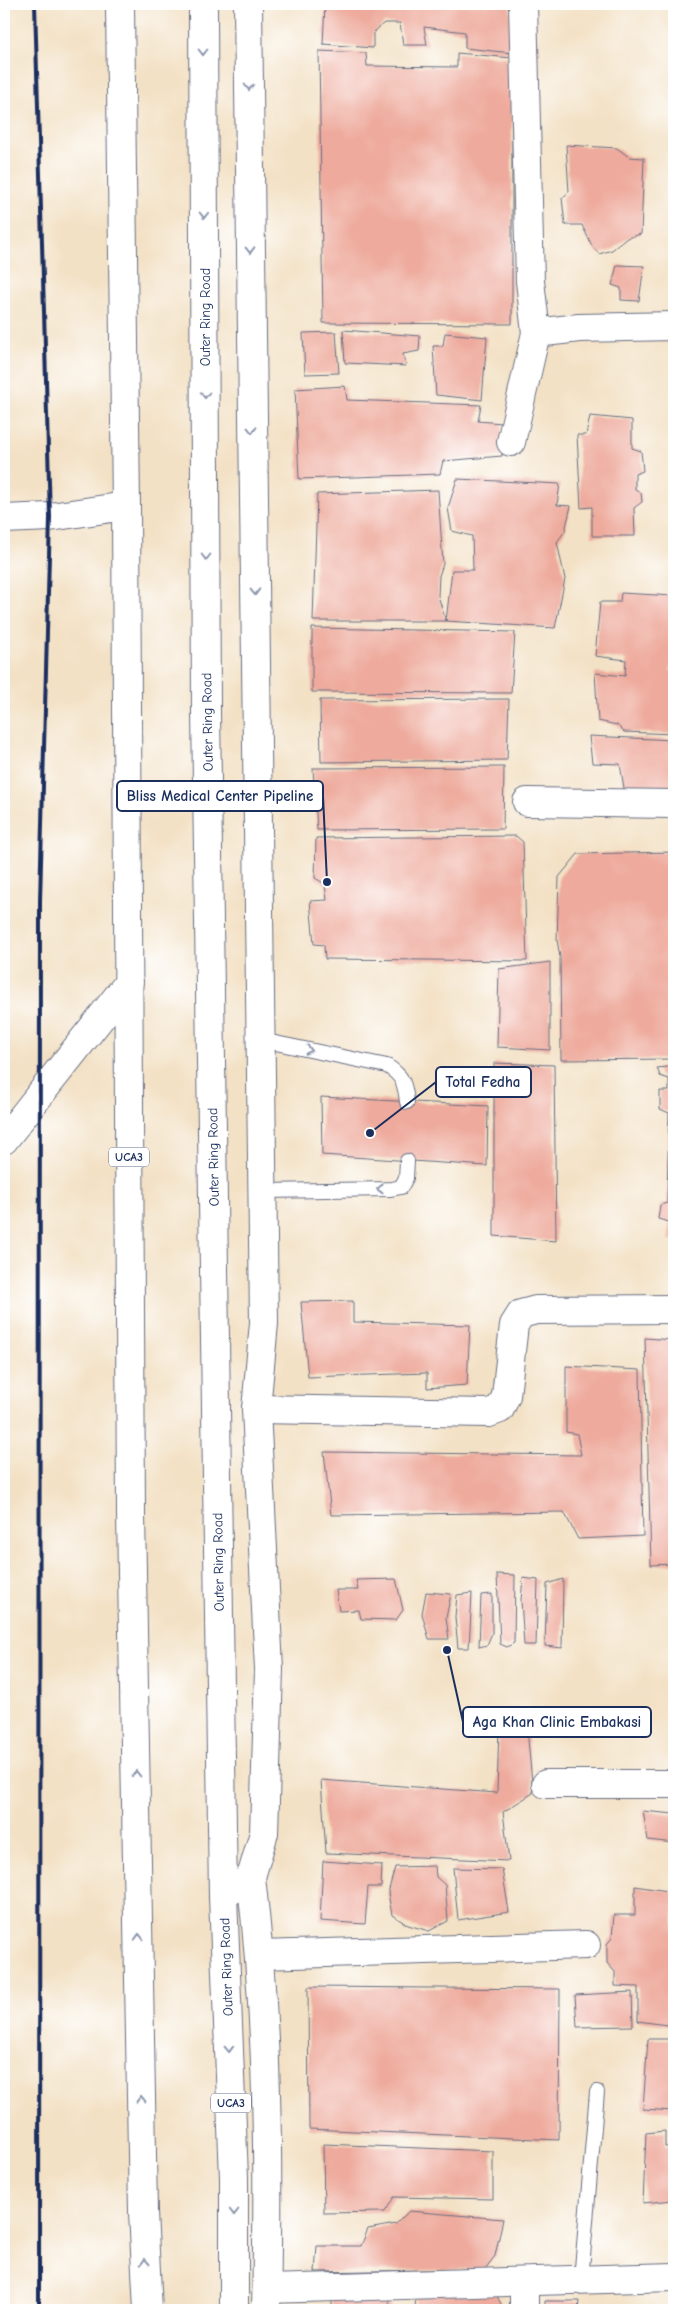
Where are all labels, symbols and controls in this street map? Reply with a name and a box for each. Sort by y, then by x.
one-way arrow [198,49,208,57]
one-way arrow [243,84,254,92]
one-way arrow [199,212,209,219]
one-way arrow [245,246,255,254]
street label: Outer Ring Road [197,268,214,366]
one-way arrow [200,392,210,399]
one-way arrow [247,426,257,434]
one-way arrow [201,554,211,562]
one-way arrow [250,589,260,597]
street label: Outer Ring Road [198,673,217,771]
callout: Bliss Medical Center Pipeline [117,781,323,811]
text: Bliss Medical Center Pipeline [127,787,313,805]
one-way arrow [305,1044,314,1054]
callout: Total Fedha [436,1067,531,1097]
text: Total Fedha [446,1073,520,1091]
street label: Outer Ring Road [204,1108,223,1206]
road number: UCA3 [109,1148,149,1166]
one-way arrow [375,1184,383,1194]
street label: Outer Ring Road [209,1513,228,1611]
callout: Aga Khan Clinic Embakasi [463,1707,651,1737]
text: Aga Khan Clinic Embakasi [473,1713,641,1731]
one-way arrow [130,1770,141,1778]
street label: Outer Ring Road [216,1917,237,2017]
one-way arrow [133,1932,144,1940]
one-way arrow [224,2045,235,2053]
road number: UCA3 [211,2094,251,2112]
one-way arrow [136,2095,146,2102]
one-way arrow [229,2208,239,2216]
one-way arrow [139,2257,150,2265]

